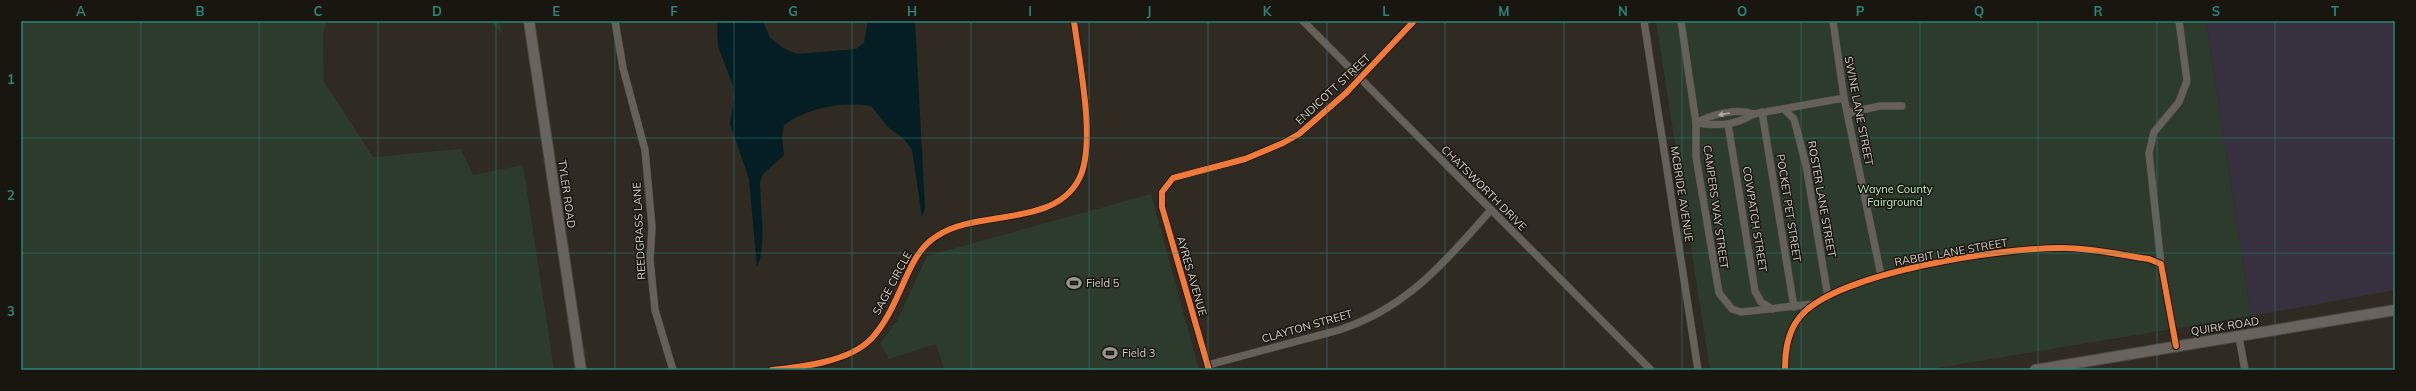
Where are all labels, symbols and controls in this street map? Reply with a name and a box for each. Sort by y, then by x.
text: A [76,3,86,19]
text: B [196,3,205,19]
text: C [314,3,323,19]
text: D [432,3,442,19]
text: E [552,3,560,19]
text: F [670,3,678,19]
text: G [788,3,798,19]
text: H [907,3,917,19]
text: I [1028,3,1032,19]
text: J [1147,3,1151,19]
text: K [1263,3,1273,19]
text: L [1382,3,1390,19]
text: M [1498,3,1510,19]
text: N [1618,3,1628,19]
text: O [1737,3,1747,19]
text: P [1856,3,1865,19]
text: Q [1974,3,1984,19]
text: R [2093,3,2103,19]
text: S [2212,3,2220,19]
text: T [2331,3,2339,19]
street label: ENDICOTT STREET [1292,50,1374,127]
street label: SWINE LANE STREET [1842,55,1877,167]
text: 1 [7,71,15,87]
one-way arrow [1718,111,1731,117]
street label: ROSTER LANE STREET [1805,140,1839,259]
street label: CHATSWORTH DRIVE [1438,142,1530,234]
street label: CAMPERS WAY STREET [1700,144,1732,270]
street label: MCBRIDE AVENUE [1668,145,1696,243]
street label: POCKET PET STREET [1774,153,1805,263]
street label: TYLER ROAD [555,159,579,229]
street label: COWPATCH STREET [1740,165,1770,273]
street label: REEDGRASS LANE [629,182,649,280]
park label: Wayne County Fairground [1857,182,1933,209]
text: 2 [7,187,15,203]
street label: AYRES AVENUE [1174,235,1210,317]
street label: RABBIT LANE STREET [1893,235,2009,269]
street label: SAGE CIRCLE [869,249,915,317]
sports icon: Field 5 [1065,274,1083,292]
place label: Field 5 [1086,276,1120,290]
text: 3 [7,303,15,319]
street label: CLAYTON STREET [1260,306,1354,346]
street label: QUIRK ROAD [2190,314,2260,338]
sports icon: Field 3 [1101,344,1119,362]
place label: Field 3 [1122,346,1155,360]

